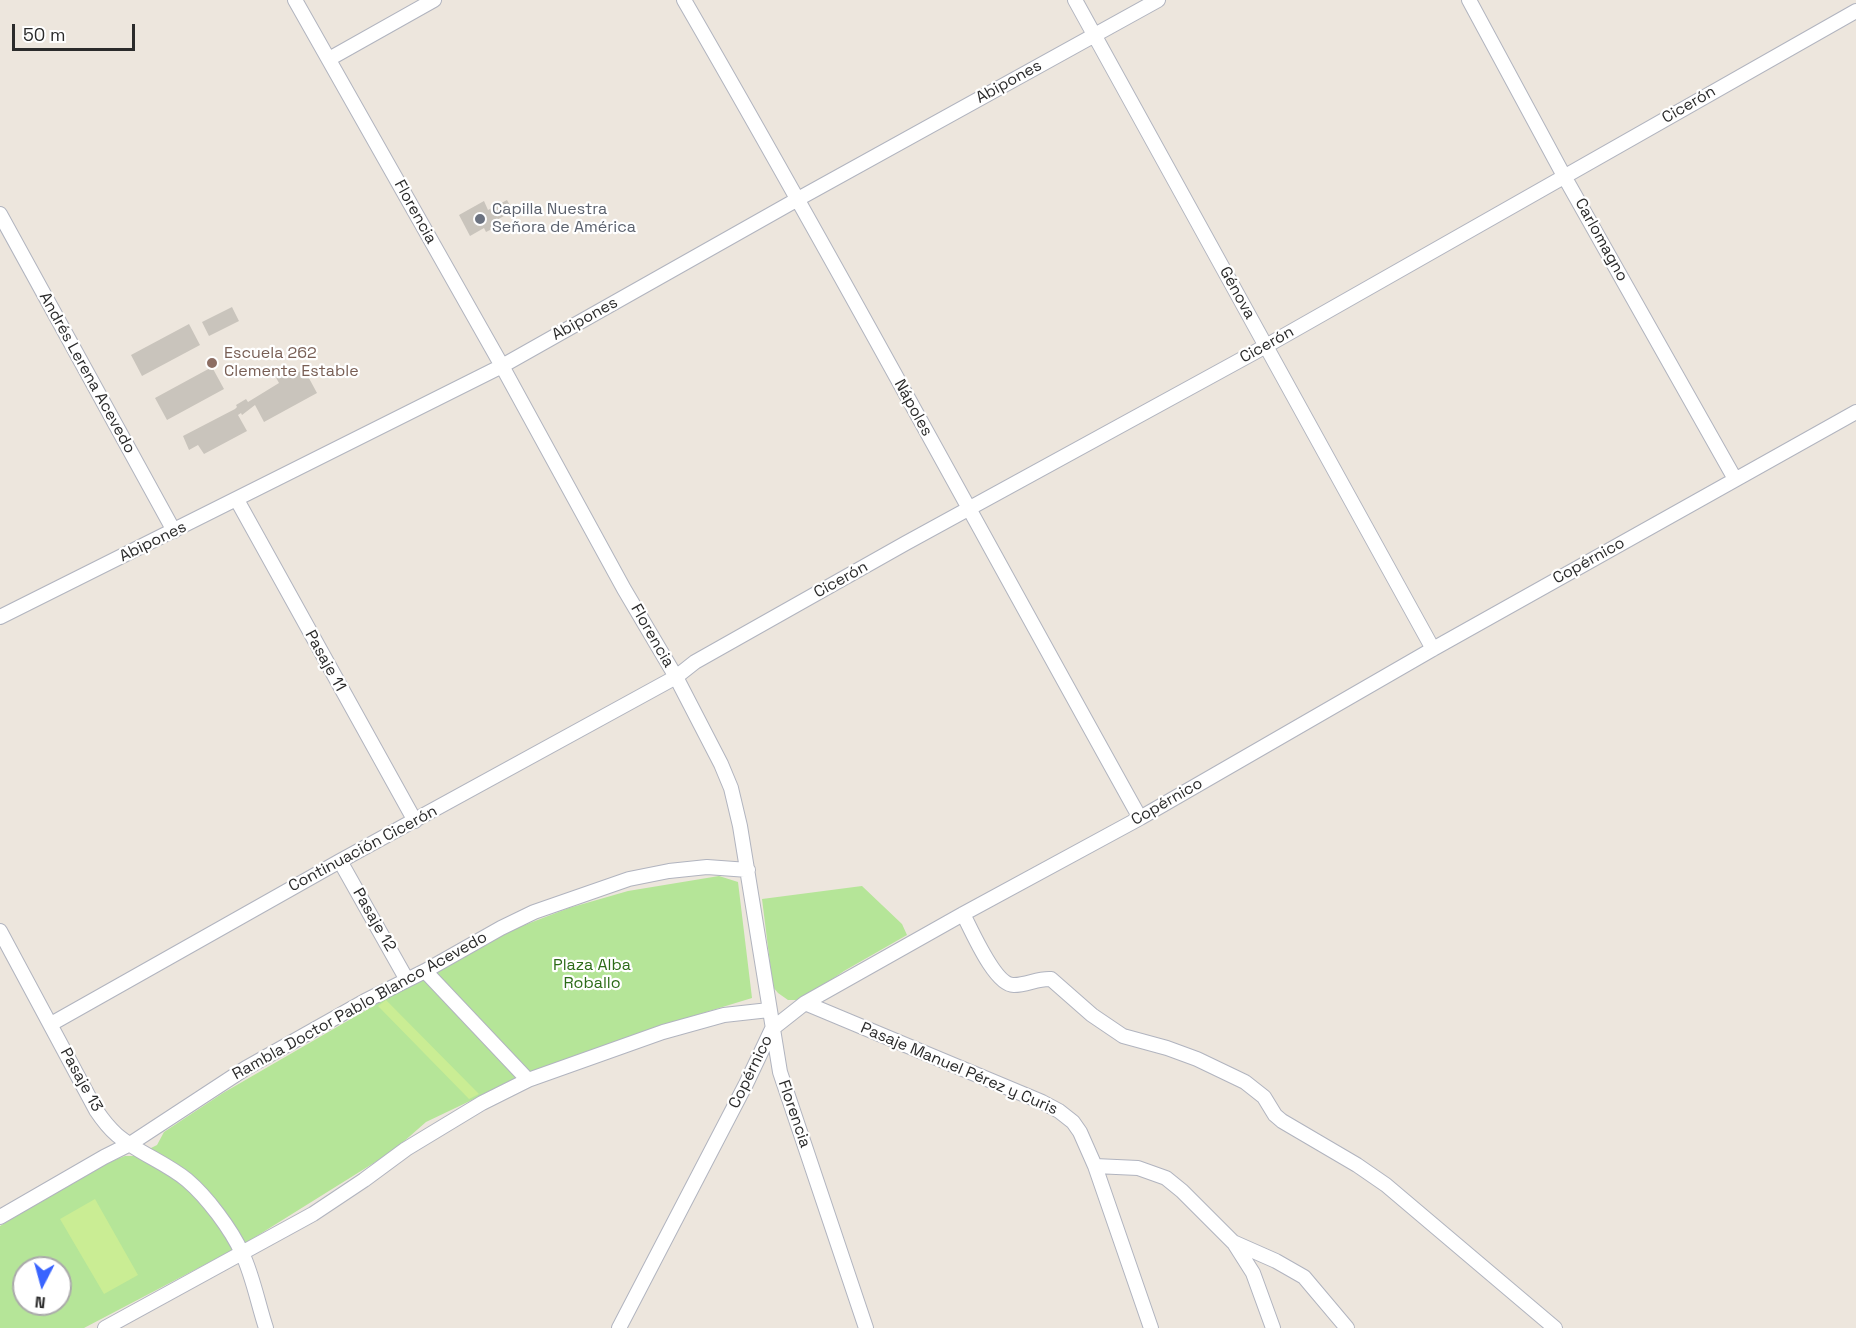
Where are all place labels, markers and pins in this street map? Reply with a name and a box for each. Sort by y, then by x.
place label: Capilla Nuestra Señora de América [492,200,636,238]
marker: Capilla Nuestra Señora de América [473,212,487,226]
place label: Escuela 262 Clemente Estable [224,344,359,382]
marker: Escuela 262 Clemente Estable [205,356,219,370]

